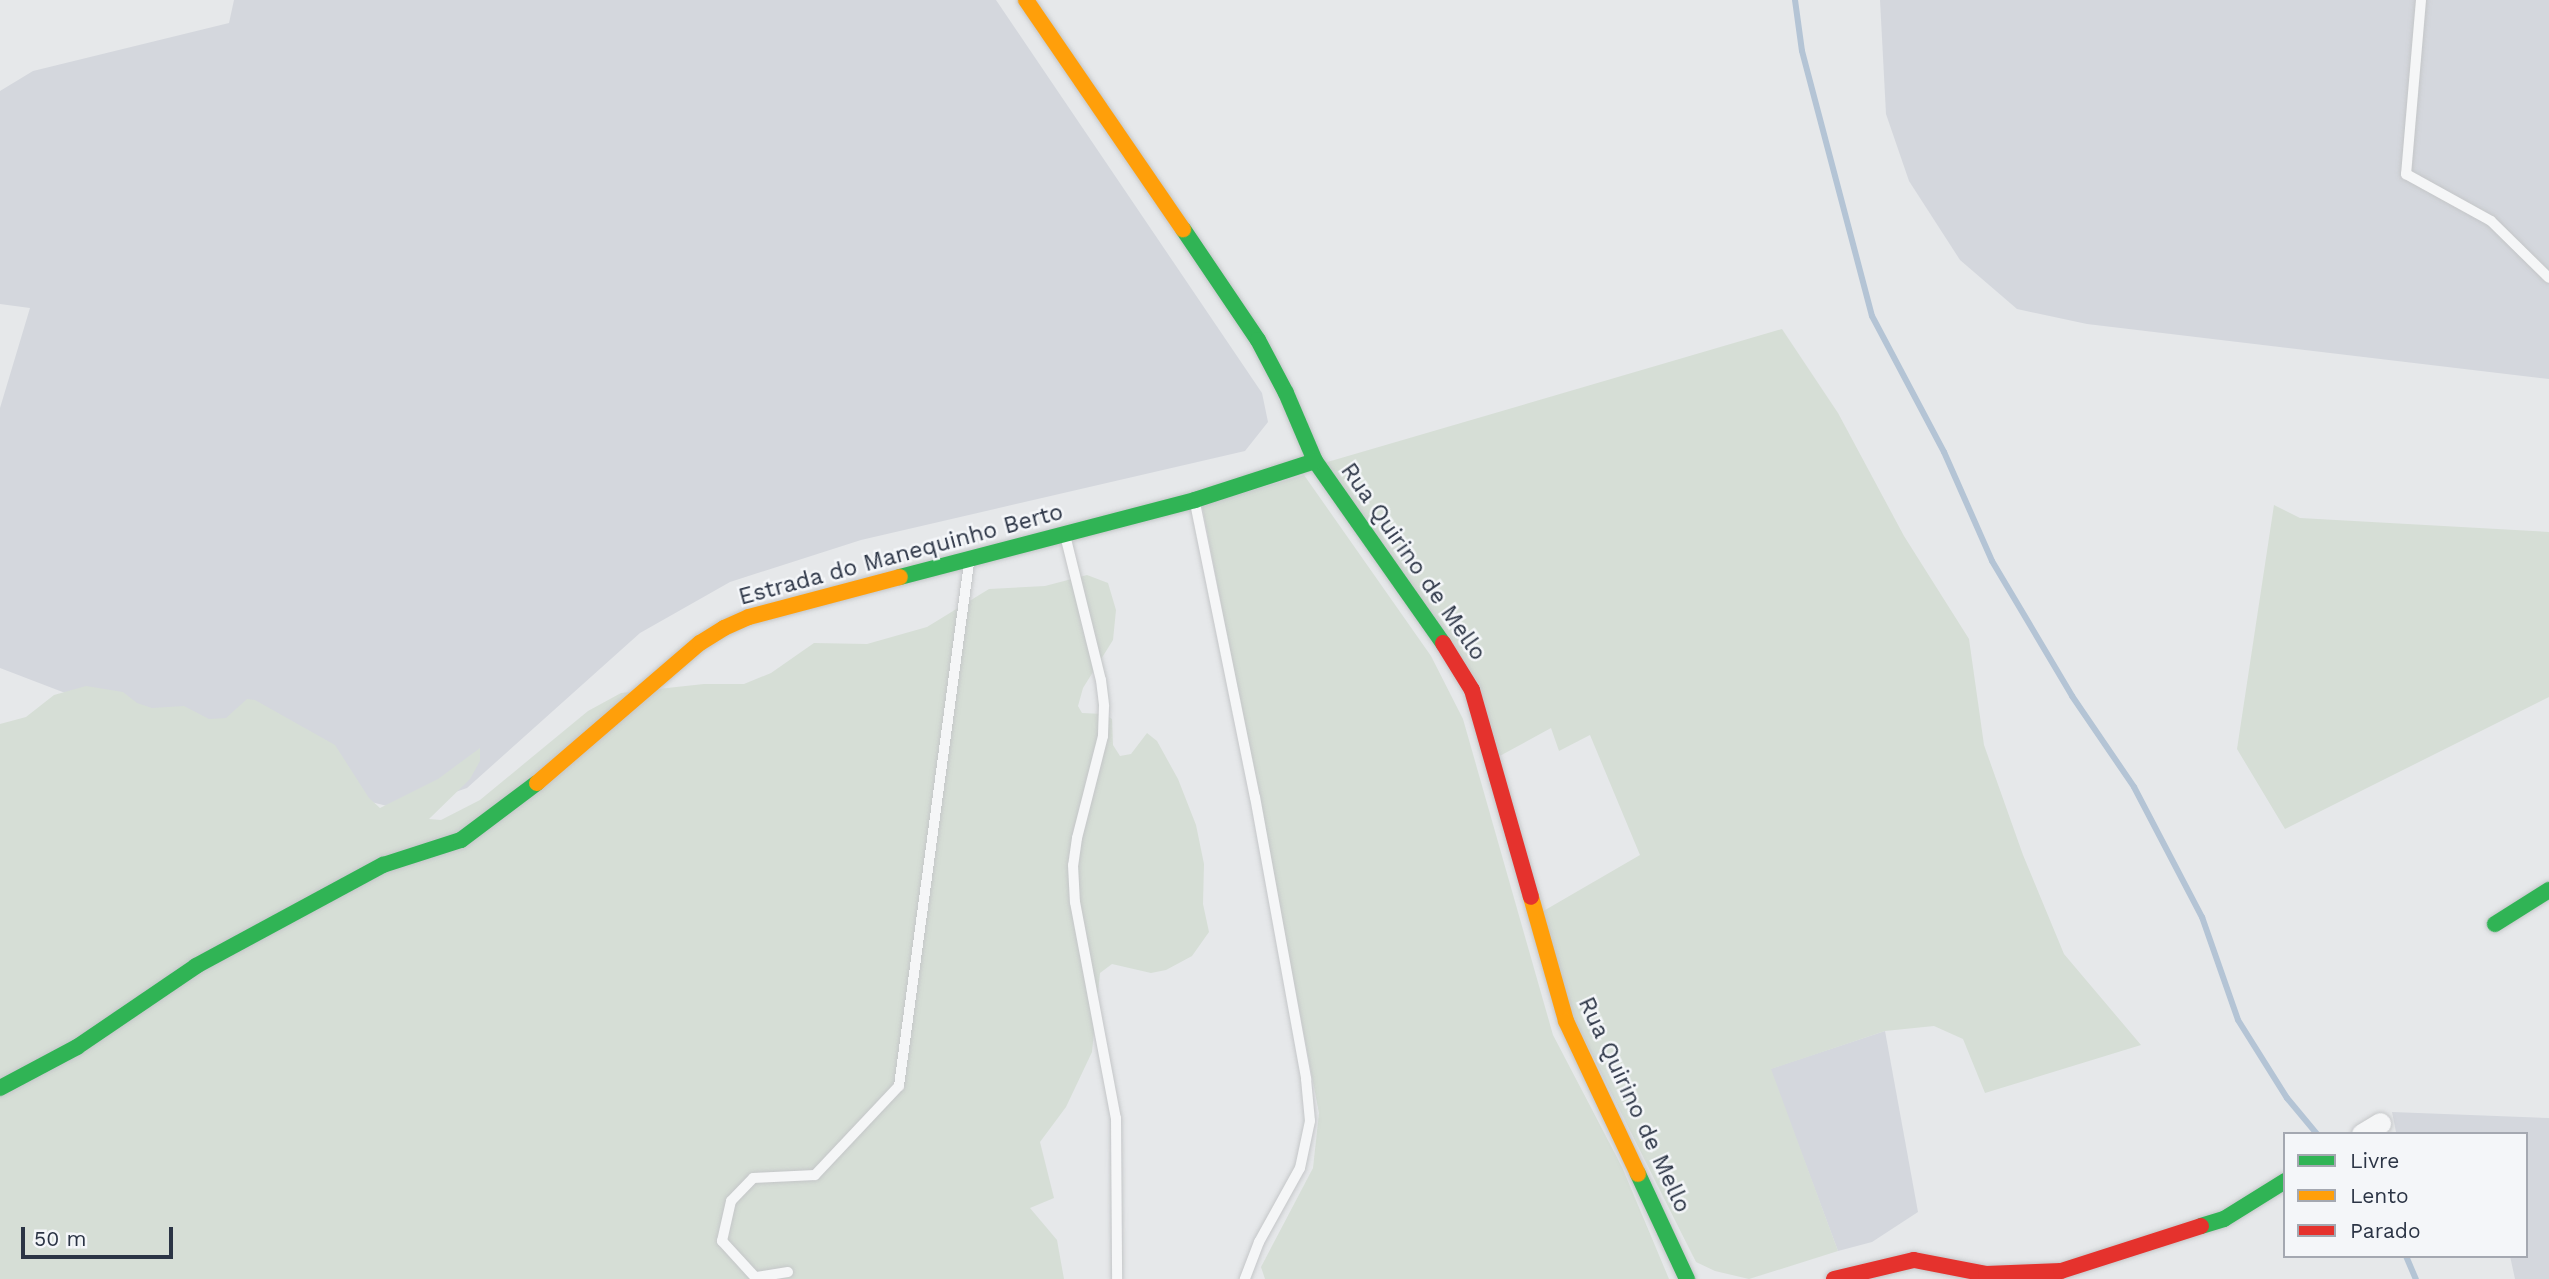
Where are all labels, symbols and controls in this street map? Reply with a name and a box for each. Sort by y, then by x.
street label: Rua Quirino de Mello [1334,458,1492,666]
street label: Estrada do Manequinho Berto [736,498,1066,612]
street label: Rua Quirino de Mello [1572,993,1696,1217]
legend [2283,1132,2528,1258]
text: Livre [2350,1148,2399,1173]
text: Lento [2350,1183,2409,1208]
scale bar [24,1212,177,1256]
text: Parado [2350,1218,2421,1243]
text: 50 m [34,1226,86,1251]

